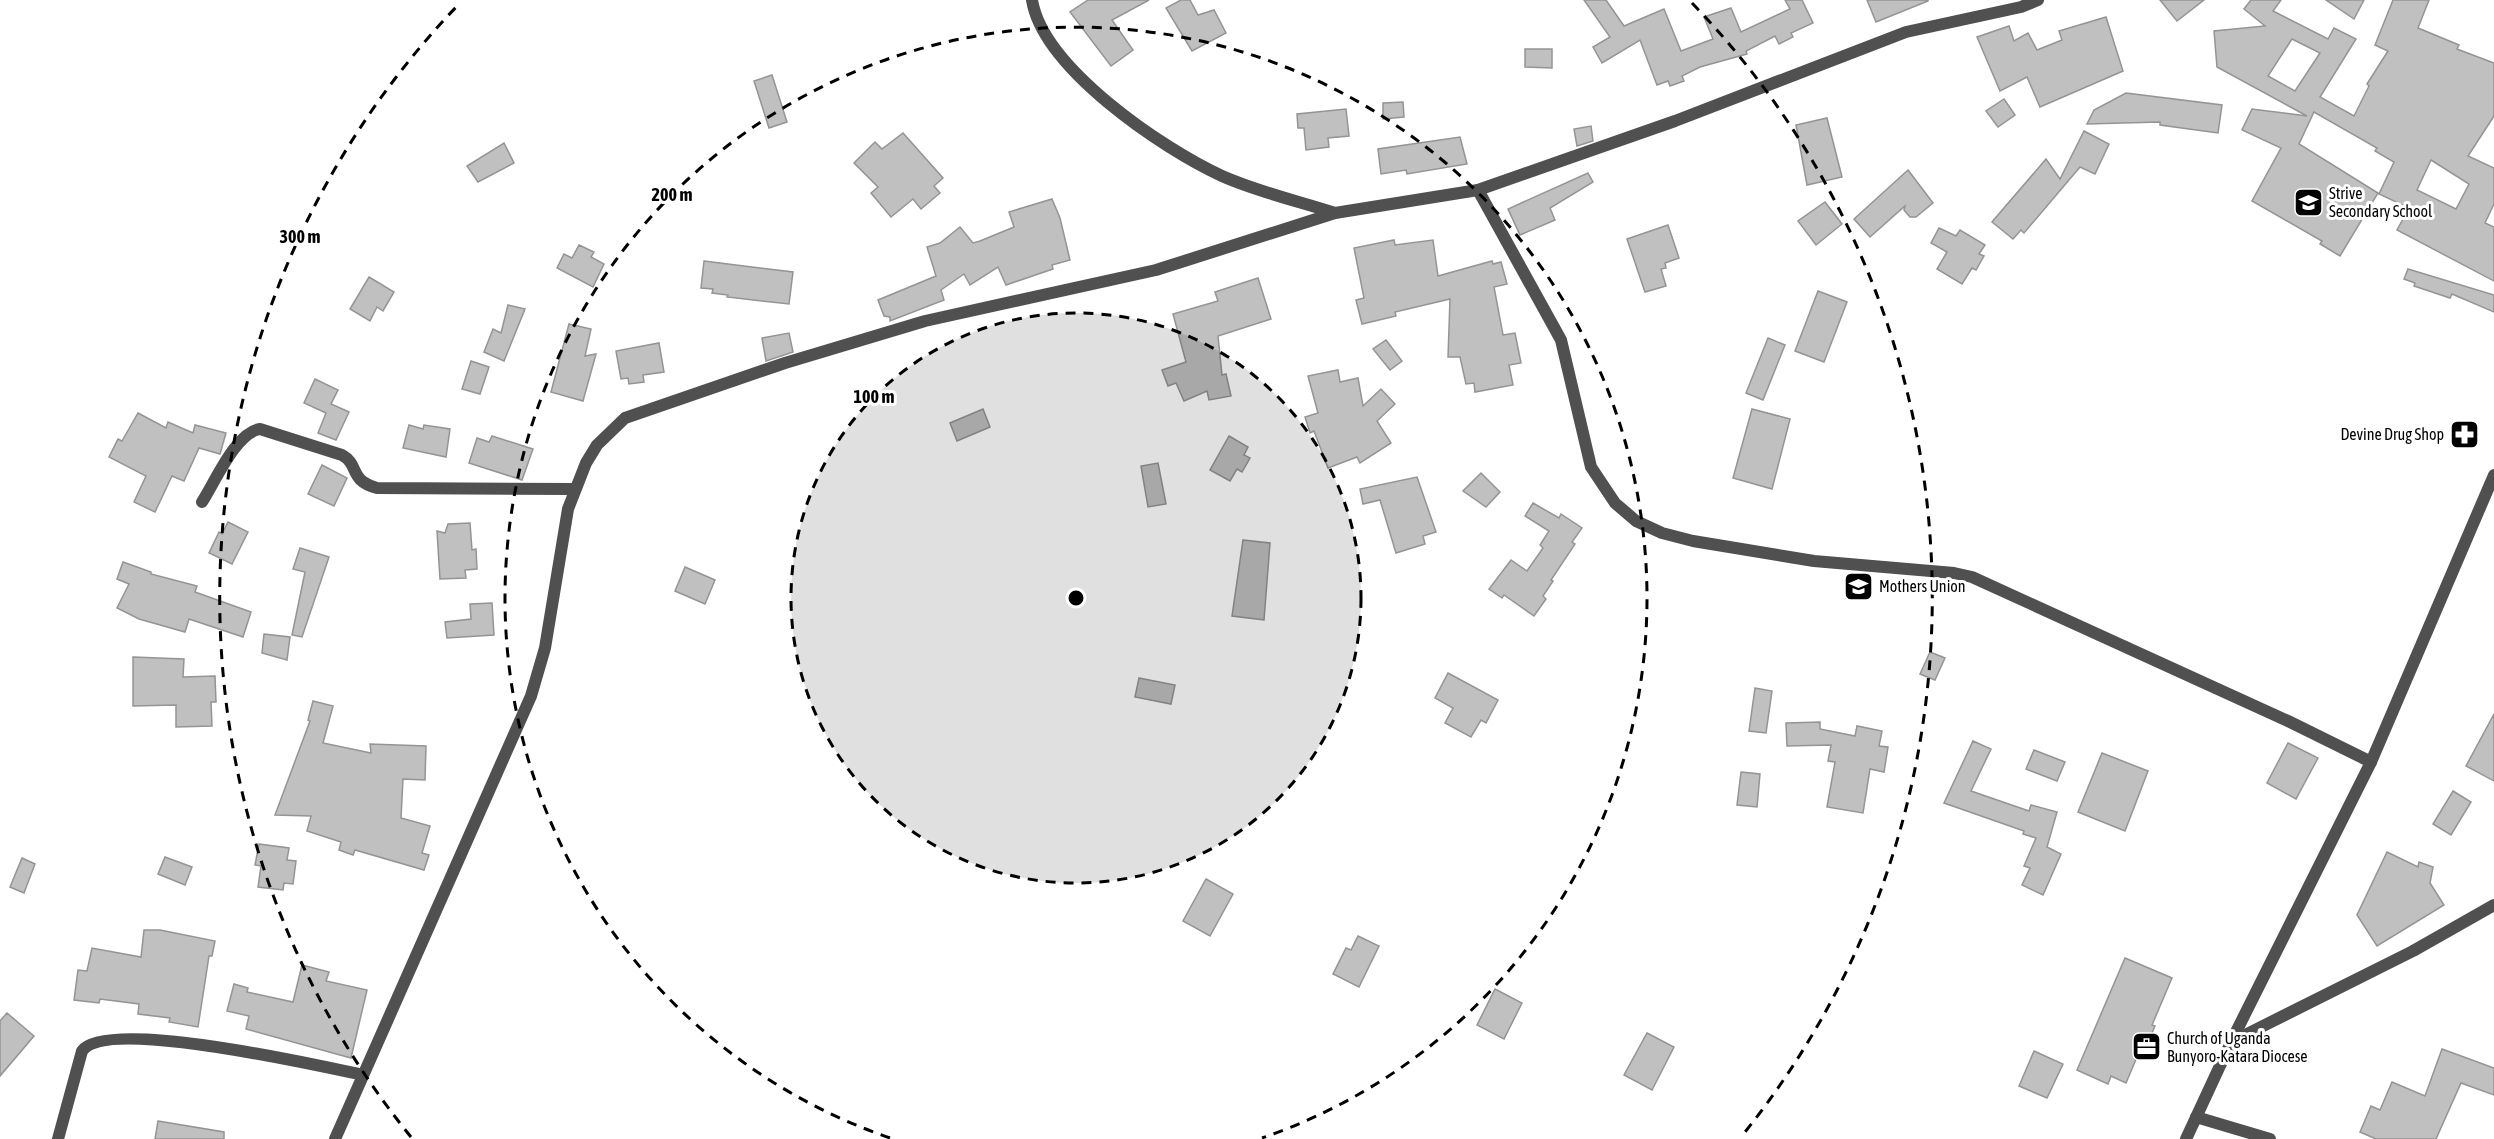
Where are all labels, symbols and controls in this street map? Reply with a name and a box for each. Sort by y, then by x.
text: 200 m [652,184,692,205]
place label: Strive Secondary School [2329,184,2433,221]
school or university icon: Strive Secondary School [2292,186,2324,218]
text: 300 m [280,226,320,247]
text: 100 m [854,386,894,407]
pharmacy icon: Devine Drug Shop [2449,418,2481,450]
place label: Devine Drug Shop [2340,425,2444,444]
school or university icon: Mothers Union [1842,570,1874,602]
place label: Mothers Union [1879,577,1966,595]
centre of rings [1066,588,1086,608]
place label: Church of Uganda Bunyoro-Katara Diocese [2167,1029,2308,1066]
office icon: Church of Uganda Bunyoro-Katara Diocese [2130,1031,2162,1063]

